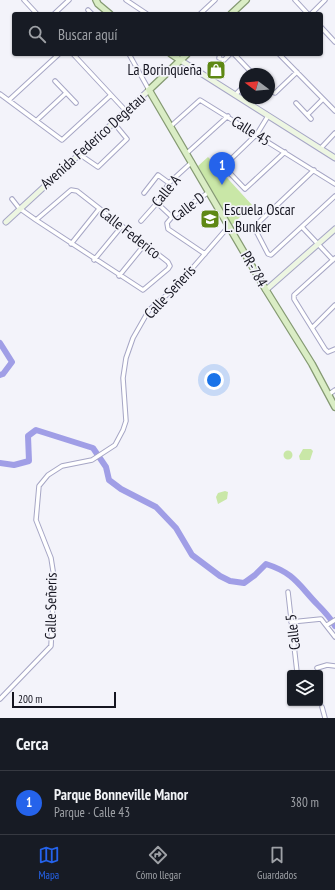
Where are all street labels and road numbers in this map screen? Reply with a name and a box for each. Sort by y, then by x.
street label: Avenida Federico Degetau [36,89,149,193]
street label: Calle 45 [228,111,274,150]
street label: Calle A [147,170,185,211]
street label: Calle D [167,188,208,225]
street label: Calle Federico [96,203,165,263]
street label: PR-784 [237,247,272,290]
street label: Calle Señeris [140,261,199,323]
street label: Calle Señeris [40,572,61,640]
street label: Calle 5 [281,613,304,651]

